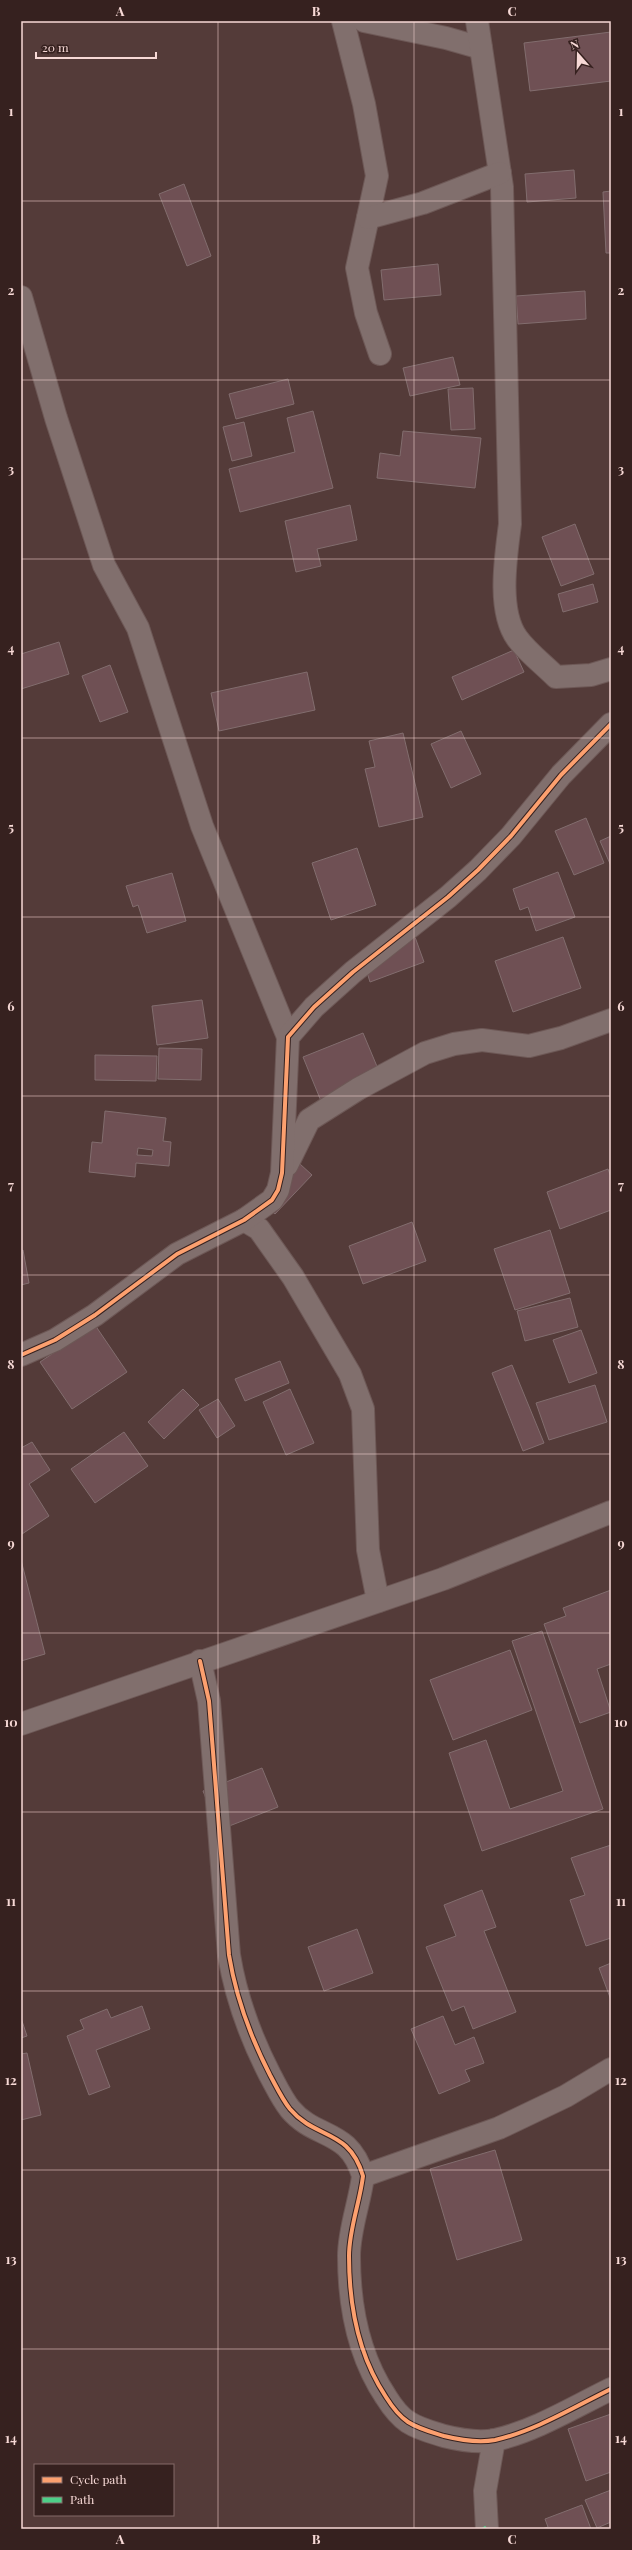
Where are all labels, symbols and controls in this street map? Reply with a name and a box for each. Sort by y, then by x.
text: A [115,2,125,19]
text: B [312,2,321,19]
text: C [507,2,517,19]
scale bar [36,34,156,60]
north arrow [558,34,598,74]
text: N [568,36,581,53]
text: 20 m [42,39,69,55]
text: 1 [9,102,14,119]
text: 1 [619,102,624,119]
text: 2 [8,281,15,298]
text: 2 [618,281,625,298]
text: 3 [8,460,14,477]
text: 3 [618,460,624,477]
text: 4 [8,639,15,656]
text: 4 [618,639,625,656]
text: 5 [8,818,14,835]
text: 5 [618,818,624,835]
text: 6 [7,997,15,1014]
text: 6 [617,997,625,1014]
text: 7 [8,1176,14,1193]
text: 7 [618,1176,624,1193]
text: 8 [7,1355,15,1372]
text: 8 [617,1355,625,1372]
text: 9 [7,1534,15,1551]
text: 9 [617,1534,625,1551]
text: 10 [4,1713,18,1730]
text: 10 [614,1713,628,1730]
text: 11 [6,1892,16,1909]
text: 11 [616,1892,626,1909]
text: 12 [5,2071,17,2088]
text: 12 [615,2071,627,2088]
text: 13 [5,2250,17,2267]
text: 13 [615,2250,627,2267]
text: 14 [5,2429,17,2446]
text: 14 [615,2429,627,2446]
legend [34,2464,174,2516]
text: Cycle path [70,2471,127,2487]
text: Path [70,2491,94,2507]
text: A [115,2530,125,2547]
text: B [312,2530,321,2547]
text: C [507,2530,517,2547]

